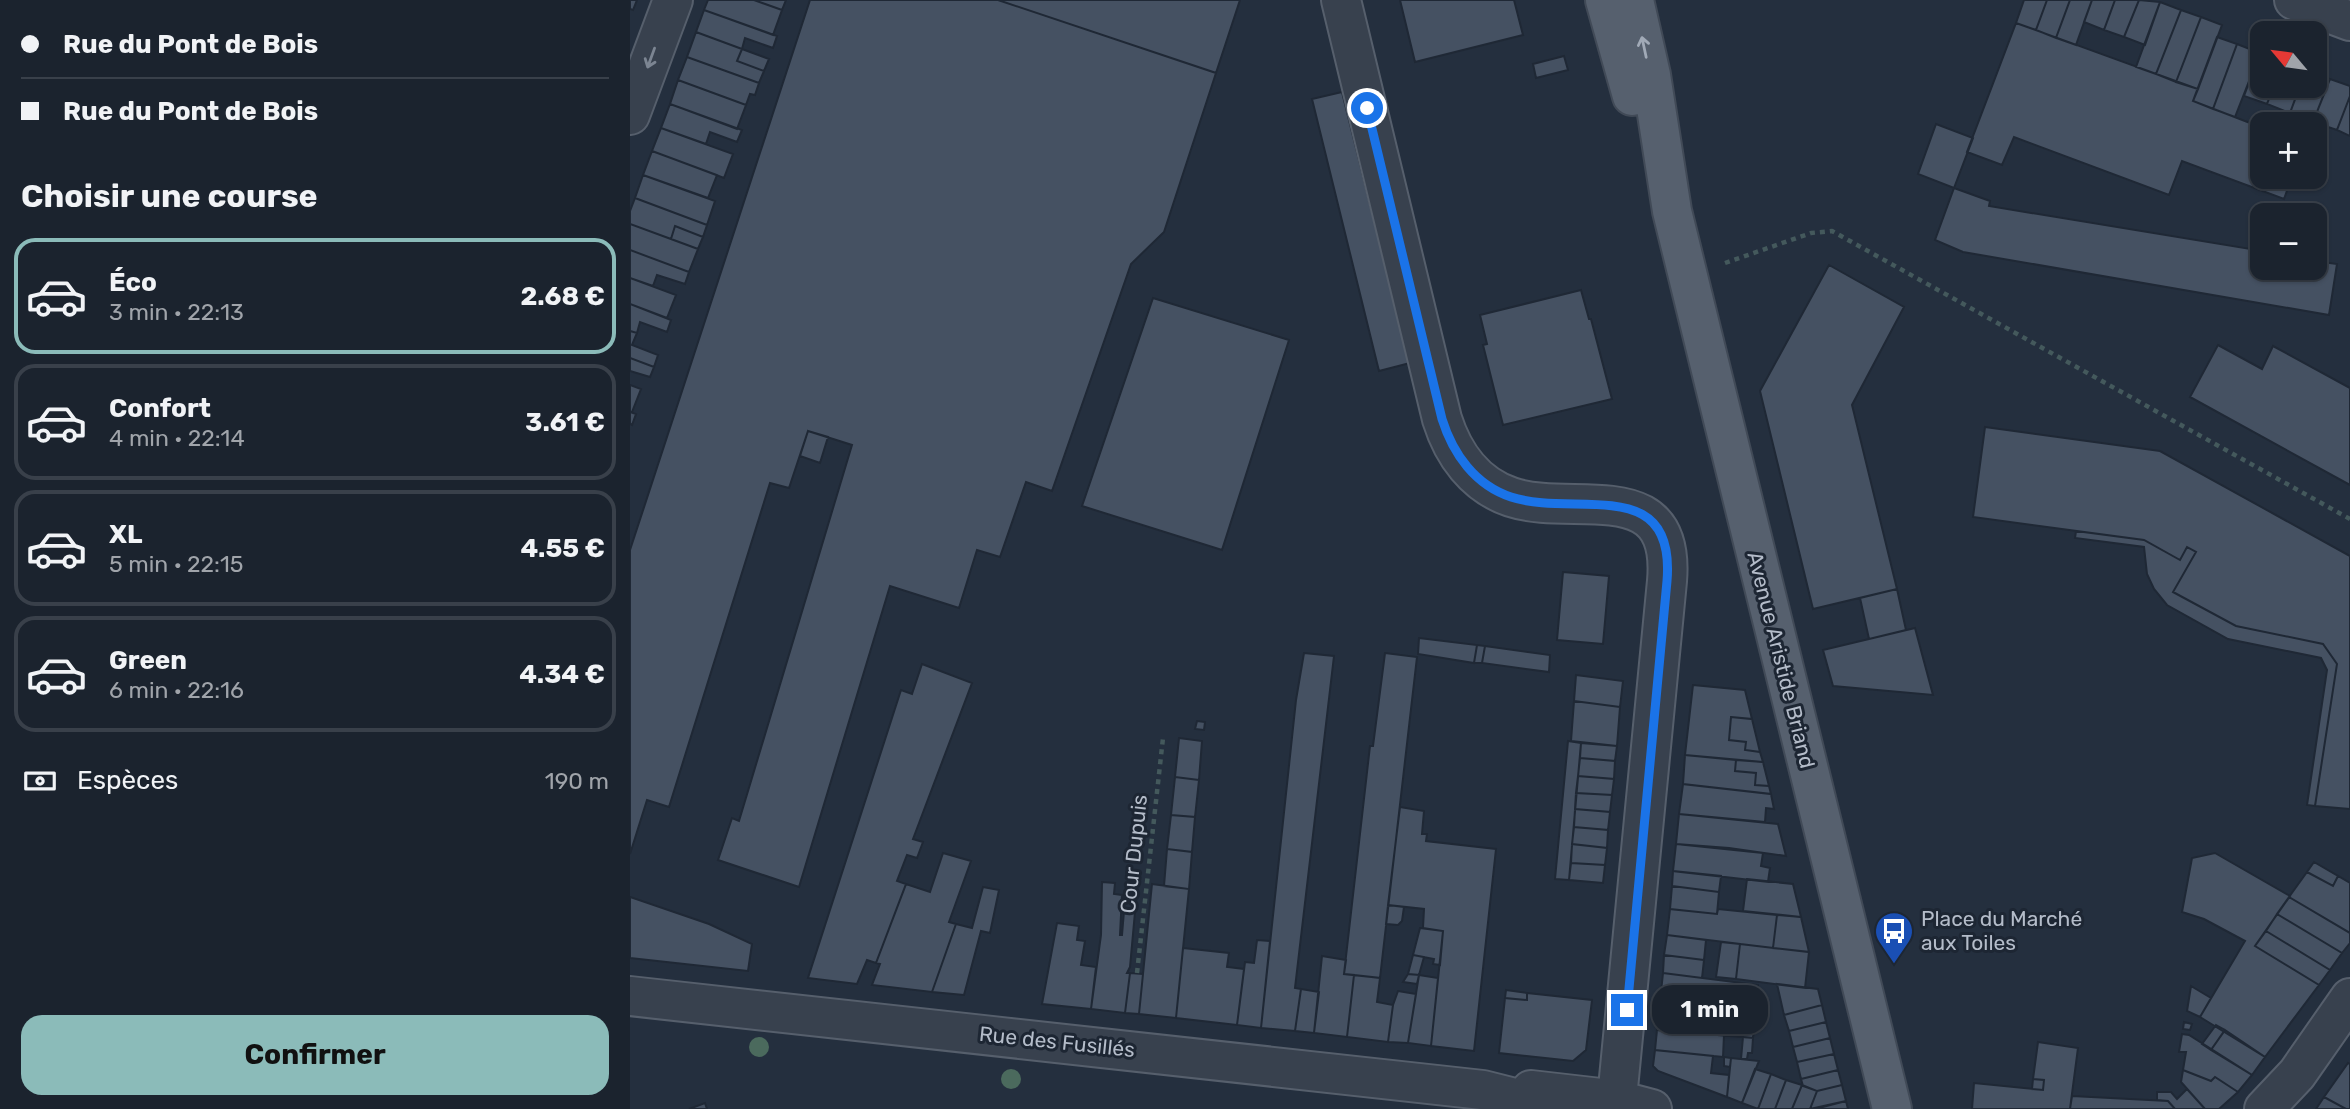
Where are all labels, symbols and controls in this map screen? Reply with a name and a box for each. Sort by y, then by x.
north arrow [2250,21,2328,98]
map controls [2250,21,2327,280]
text: Rue du Pont de Bois [63,29,318,60]
one-way arrow [1637,36,1651,59]
one-way arrow [644,46,657,68]
route start [1351,92,1383,124]
text: Rue du Pont de Bois [63,96,318,127]
button: + [2250,112,2327,189]
text: Choisir une course [21,177,318,215]
button: − [2250,203,2327,280]
icon: car [25,265,88,328]
text: Éco [109,267,157,298]
text: 2.68 € [520,281,605,312]
text: 3 min · 22:13 [109,298,244,326]
icon: car [25,391,88,454]
text: Confort [109,393,211,424]
text: 3.61 € [525,407,605,438]
text: 4 min · 22:14 [109,424,245,452]
icon: car [25,517,88,580]
text: XL [109,519,142,550]
text: 4.55 € [521,533,605,564]
street label: Avenue Aristide Briand [1742,549,1821,771]
text: 5 min · 22:15 [109,550,244,578]
icon: car [25,643,88,706]
text: Green [109,645,187,676]
text: 4.34 € [519,659,605,690]
text: 6 min · 22:16 [109,676,244,704]
icon: cash [21,762,59,800]
text: Espèces [77,765,178,796]
text: 190 m [545,767,609,795]
street label: Cour Dupuis [1115,793,1152,915]
place label: Place du Marché aux Toiles [1921,906,2082,955]
bus stop icon: Place du Marché aux Toiles [1873,910,1915,965]
callout: 1 min [1651,986,1767,1034]
route end [1611,994,1643,1026]
text: 1 min [1681,995,1739,1023]
button: Confirmer [21,1015,609,1095]
street label: Rue des Fusillés [978,1021,1136,1062]

